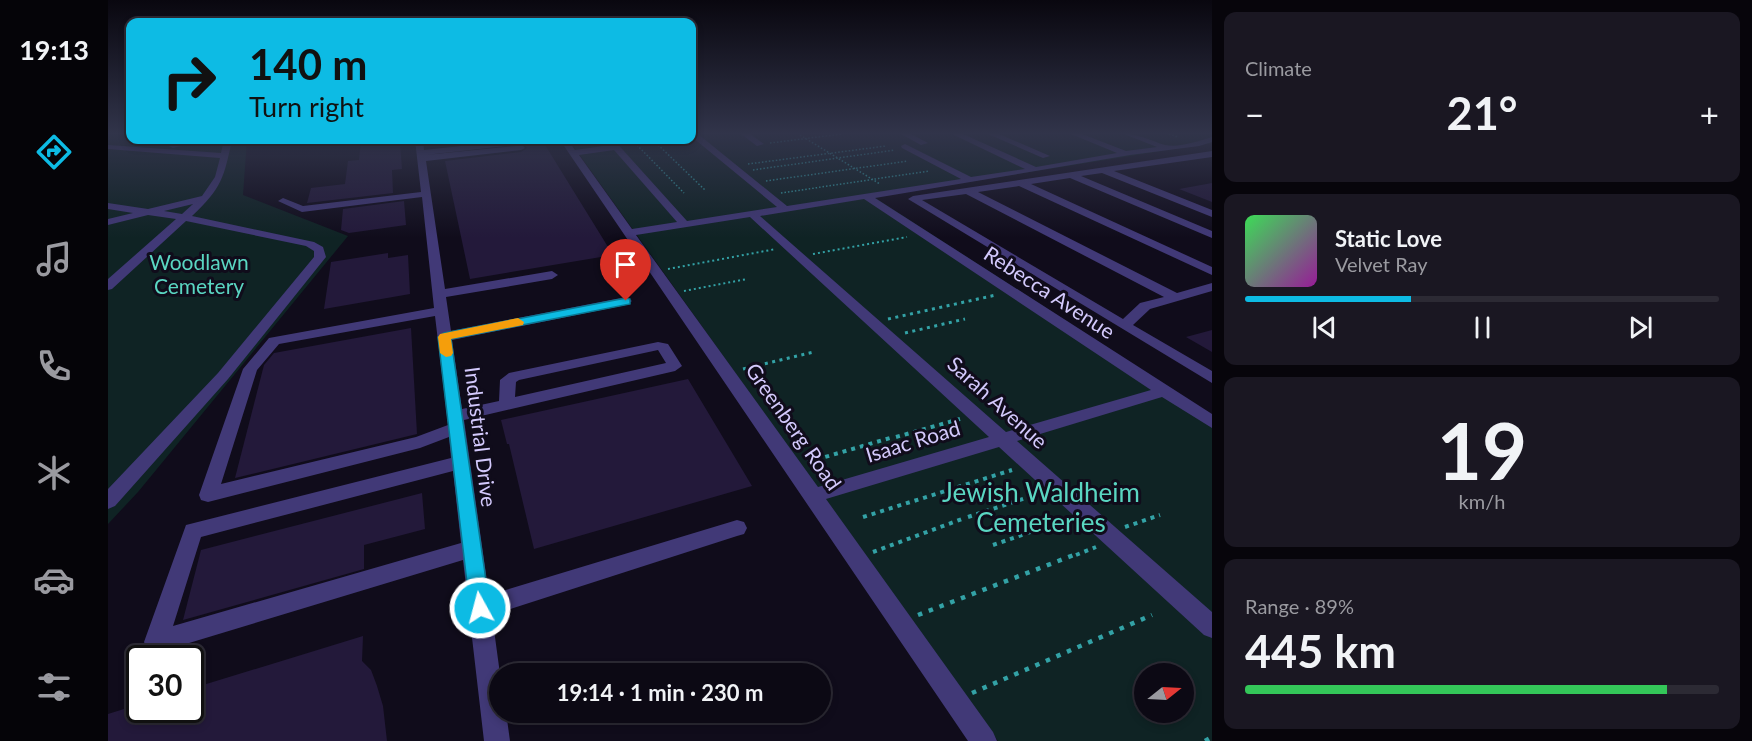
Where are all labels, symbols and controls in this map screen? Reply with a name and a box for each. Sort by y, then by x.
text: 19:13 [19,33,89,66]
text: 140 m [249,39,367,89]
icon: right [150,42,228,120]
text: Climate [1245,56,1312,80]
text: 21° [1447,86,1517,140]
text: Turn right [249,90,364,123]
text: − [1245,94,1264,134]
text: + [1700,94,1719,134]
icon: directions [33,131,75,173]
text: Static Love [1335,225,1442,252]
icon: music [33,238,75,280]
pin [600,239,651,301]
street label: Rebecca Avenue [980,240,1120,343]
icon: arrive [609,248,642,281]
park label: Woodlawn Cemetery [149,249,249,298]
text: Velvet Ray [1335,252,1428,276]
icon: previous [1308,311,1341,344]
icon: pause [1466,311,1499,344]
icon: next [1624,311,1657,344]
icon: phone [33,345,75,387]
street label: Sarah Avenue [943,351,1053,453]
street label: Greenberg Road [741,358,847,495]
street label: Industrial Drive [460,365,502,508]
text: 19 [1437,403,1527,497]
street label: Isaac Road [862,414,963,467]
icon: climate [33,452,75,494]
park label: Jewish Waldheim Cemeteries [942,476,1140,538]
text: km/h [1459,489,1505,513]
icon: car [33,559,75,601]
position arrow [448,576,512,640]
text: Range · 89% [1245,594,1354,618]
text: 445 km [1245,624,1396,678]
speed limit sign: 30 [126,645,204,723]
north arrow [1134,663,1194,723]
map controls [1134,663,1194,723]
icon: filters [33,666,75,708]
text: 19:14 · 1 min · 230 m [557,679,763,706]

